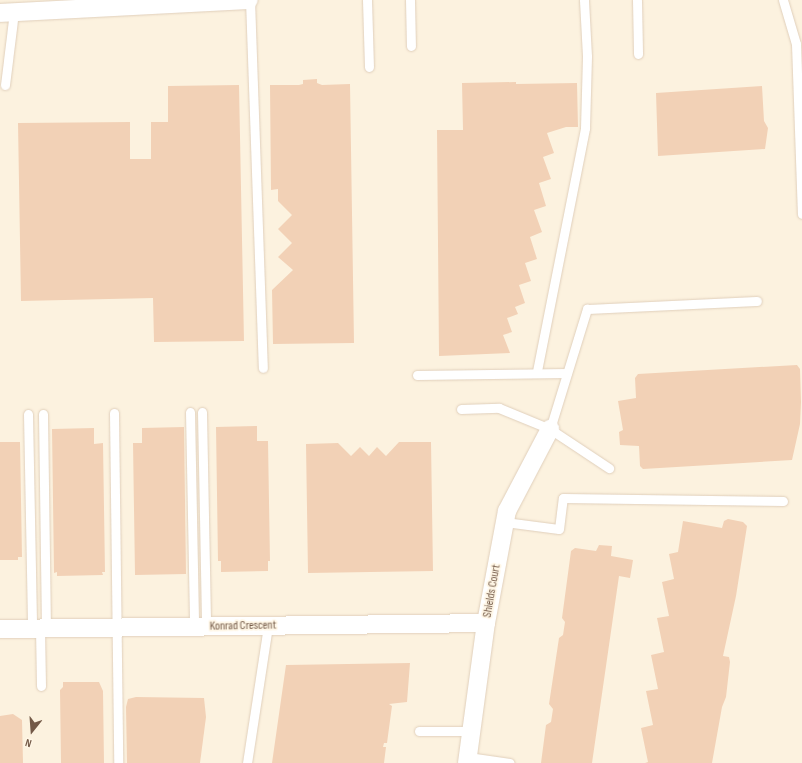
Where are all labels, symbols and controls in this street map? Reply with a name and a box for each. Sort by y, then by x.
street label: Shields Court [480,563,504,619]
street label: Konrad Crescent [210,618,276,634]
north arrow [12,711,52,751]
text: N [24,736,33,750]

